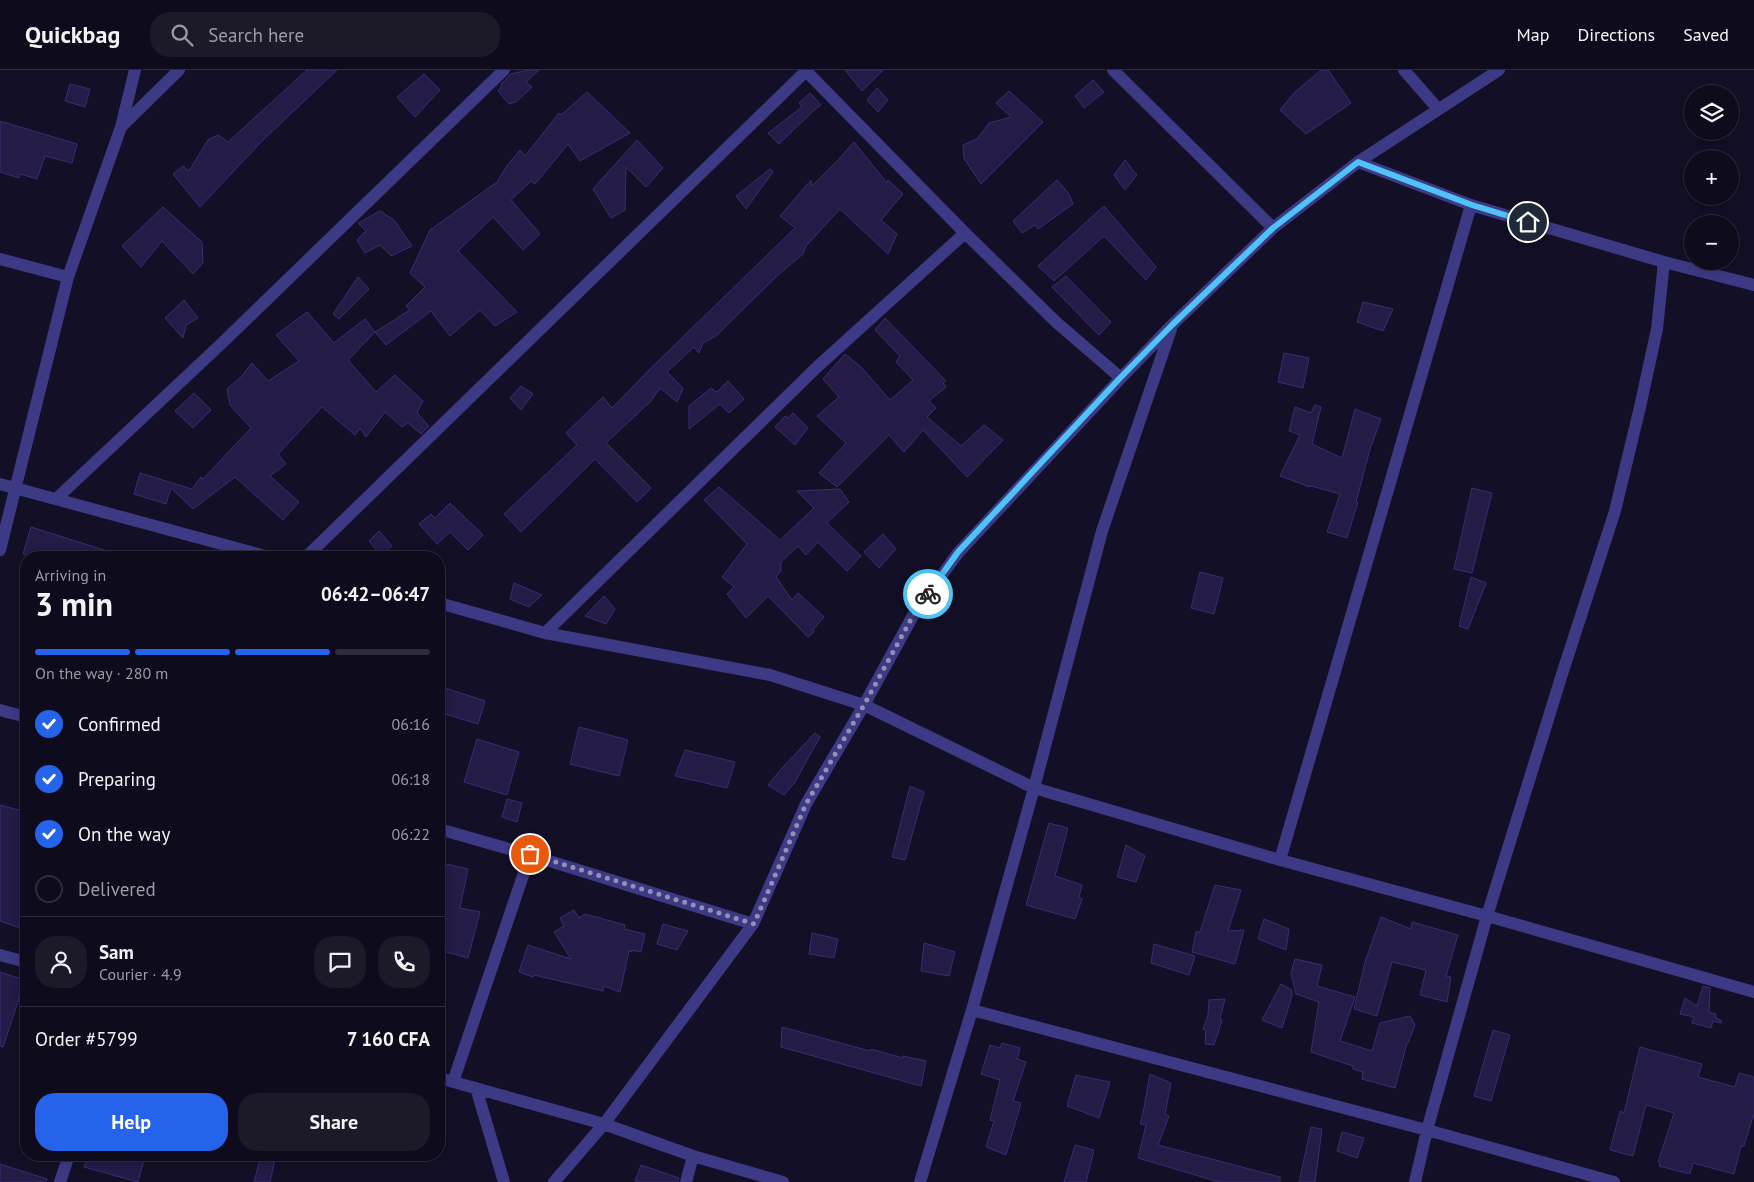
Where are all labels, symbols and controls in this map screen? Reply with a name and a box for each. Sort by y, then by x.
search box [150,12,500,57]
text: Quickbag [25,19,120,50]
icon: search [168,21,196,49]
text: Search here [208,23,304,47]
text: Map [1517,23,1549,46]
text: Directions [1577,23,1655,46]
text: Saved [1683,23,1729,46]
map controls [1684,85,1739,270]
button: layers [1684,85,1739,140]
button: + [1684,150,1739,205]
pin [1507,201,1549,243]
icon: home [1514,208,1542,236]
button: − [1684,215,1739,270]
text: Arriving in [35,565,106,585]
courier [903,569,953,619]
icon: bike [914,580,942,608]
text: 06:42–06:47 [321,582,430,606]
text: 3 min [35,583,113,625]
text: On the way · 280 m [35,663,168,683]
icon: check [35,710,63,738]
text: Confirmed [78,712,161,736]
text: 06:16 [392,714,430,734]
icon: check [35,765,63,793]
text: Preparing [78,767,156,791]
text: 06:18 [392,769,430,789]
icon: check [35,820,63,848]
text: On the way [78,822,170,846]
text: 06:22 [392,824,430,844]
pin [509,833,551,875]
icon: bag [516,840,544,868]
text: Delivered [78,877,156,901]
button: person [35,936,87,988]
button: chat [314,936,366,988]
button: phone [378,936,430,988]
text: Sam [99,940,134,964]
text: Courier · 4.9 [99,964,182,984]
text: Order #5799 [35,1027,138,1051]
text: 7 160 CFA [347,1027,430,1051]
button: Help [35,1093,228,1151]
button: Share [238,1093,430,1151]

